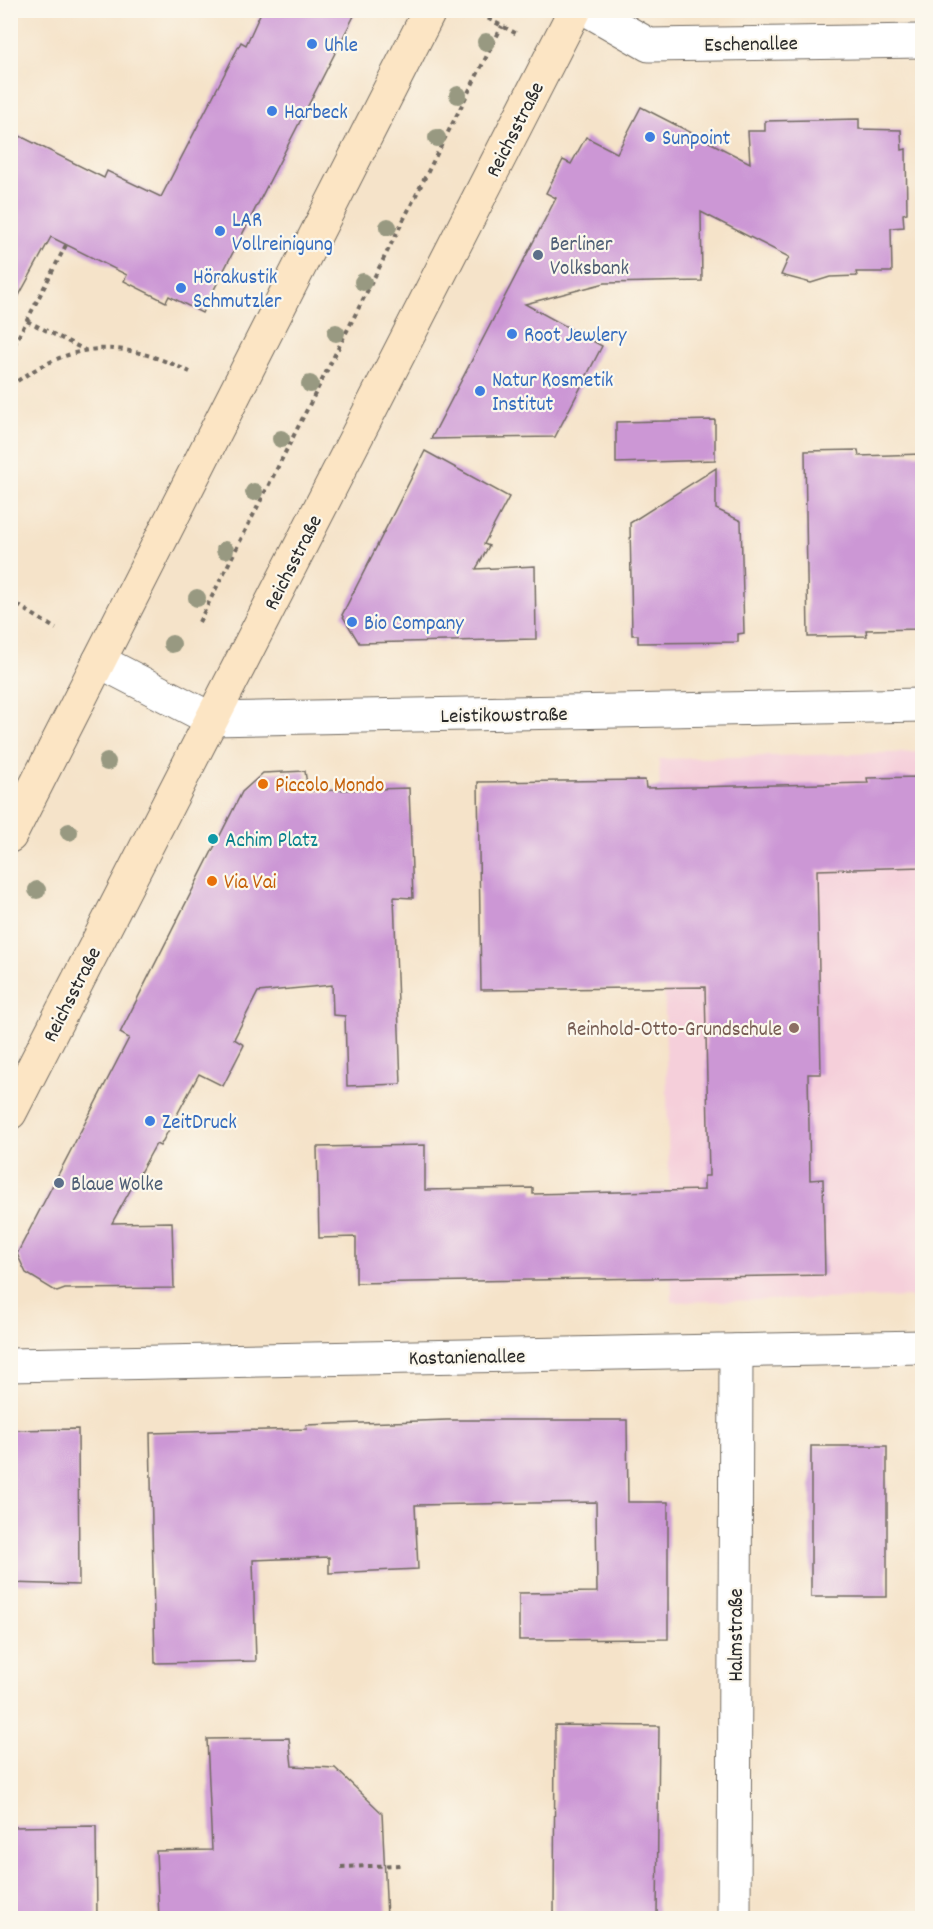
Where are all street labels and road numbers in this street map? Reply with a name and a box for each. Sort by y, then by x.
street label: Eschenallee [704,30,798,62]
street label: Reichsstraße [480,77,554,183]
street label: Reichsstraße [258,510,332,616]
street label: Leistikowstraße [440,701,568,733]
street label: Reichsstraße [37,942,111,1048]
street label: Kastanienallee [408,1343,526,1375]
street label: Halmstraße [723,1588,753,1682]

